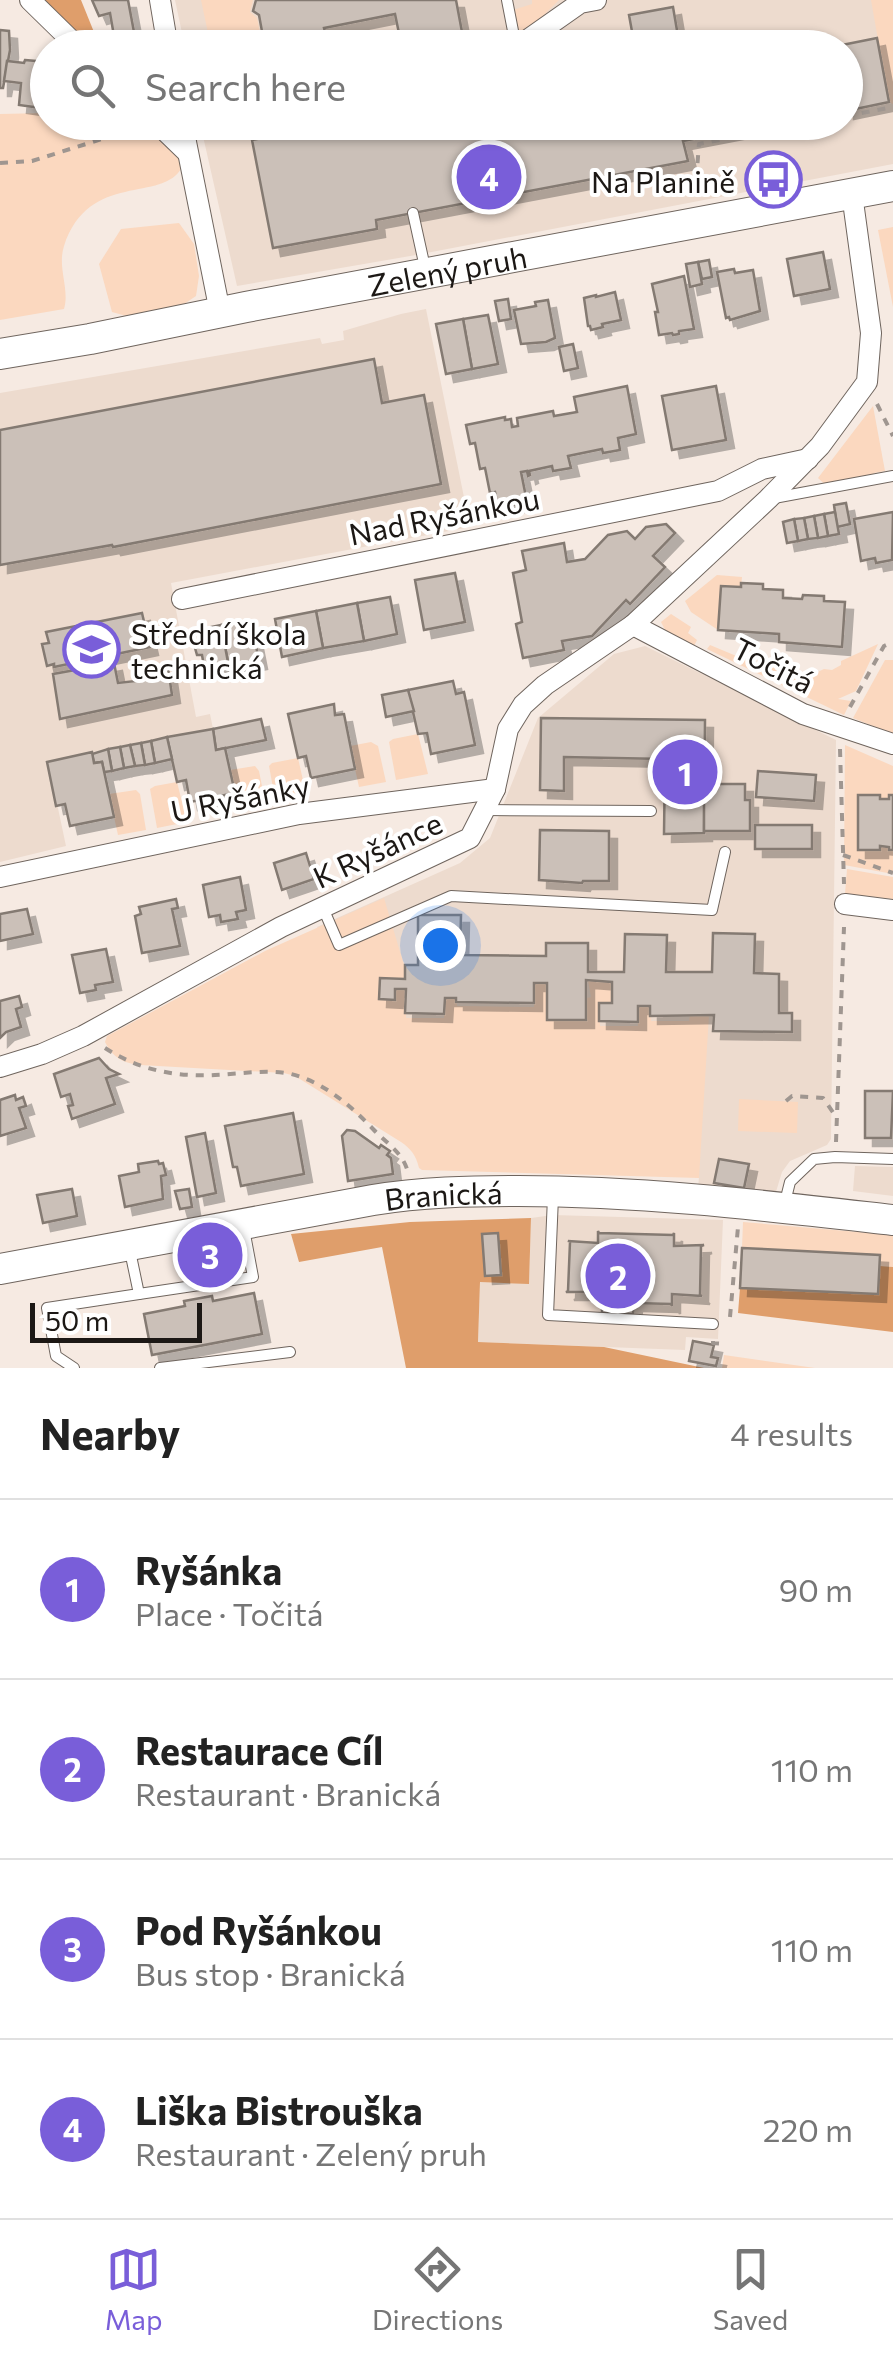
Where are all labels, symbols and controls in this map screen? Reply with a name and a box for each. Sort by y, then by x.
search box [30,30,863,140]
icon: search [65,58,120,113]
text: Search here [145,62,346,109]
pin: 4 [456,140,522,214]
bus stop icon: Na Planině [744,150,804,210]
place label: Na Planině [591,162,735,199]
street label: Zelený pruh [364,236,530,302]
street label: Nad Ryšánkou [346,478,542,552]
place label: Střední škola technická [131,614,306,685]
school or university icon: Střední škola technická [62,619,122,679]
street label: Točitá [728,628,820,700]
pin: 1 [652,734,718,810]
street label: U Ryšánky [167,765,313,829]
street label: K Ryšánce [307,803,447,895]
your location [415,920,466,971]
street label: Branická [382,1173,503,1217]
pin: 3 [178,1218,242,1292]
pin: 2 [586,1238,650,1314]
scale bar [30,1298,202,1342]
text: 50 m [45,1303,109,1337]
text: Nearby [40,1407,180,1459]
text: 4 results [730,1413,853,1453]
text: Ryšánka [135,1546,282,1593]
text: 1 [65,1569,80,1609]
text: 90 m [779,1569,853,1609]
text: Place · Točitá [135,1593,323,1633]
text: Restaurace Cíl [135,1726,383,1773]
text: 2 [63,1749,82,1789]
text: 110 m [771,1749,853,1789]
text: Restaurant · Branická [135,1773,441,1813]
text: Pod Ryšánkou [135,1906,382,1953]
text: 3 [63,1929,82,1969]
text: 110 m [771,1929,853,1969]
text: Bus stop · Branická [135,1953,406,1993]
text: Liška Bistrouška [135,2086,423,2133]
text: 4 [63,2109,82,2149]
text: 220 m [763,2109,853,2149]
text: Restaurant · Zelený pruh [135,2133,487,2173]
tab: Map [105,2242,162,2336]
tab: Directions [372,2242,503,2336]
tab: Saved [713,2242,788,2336]

